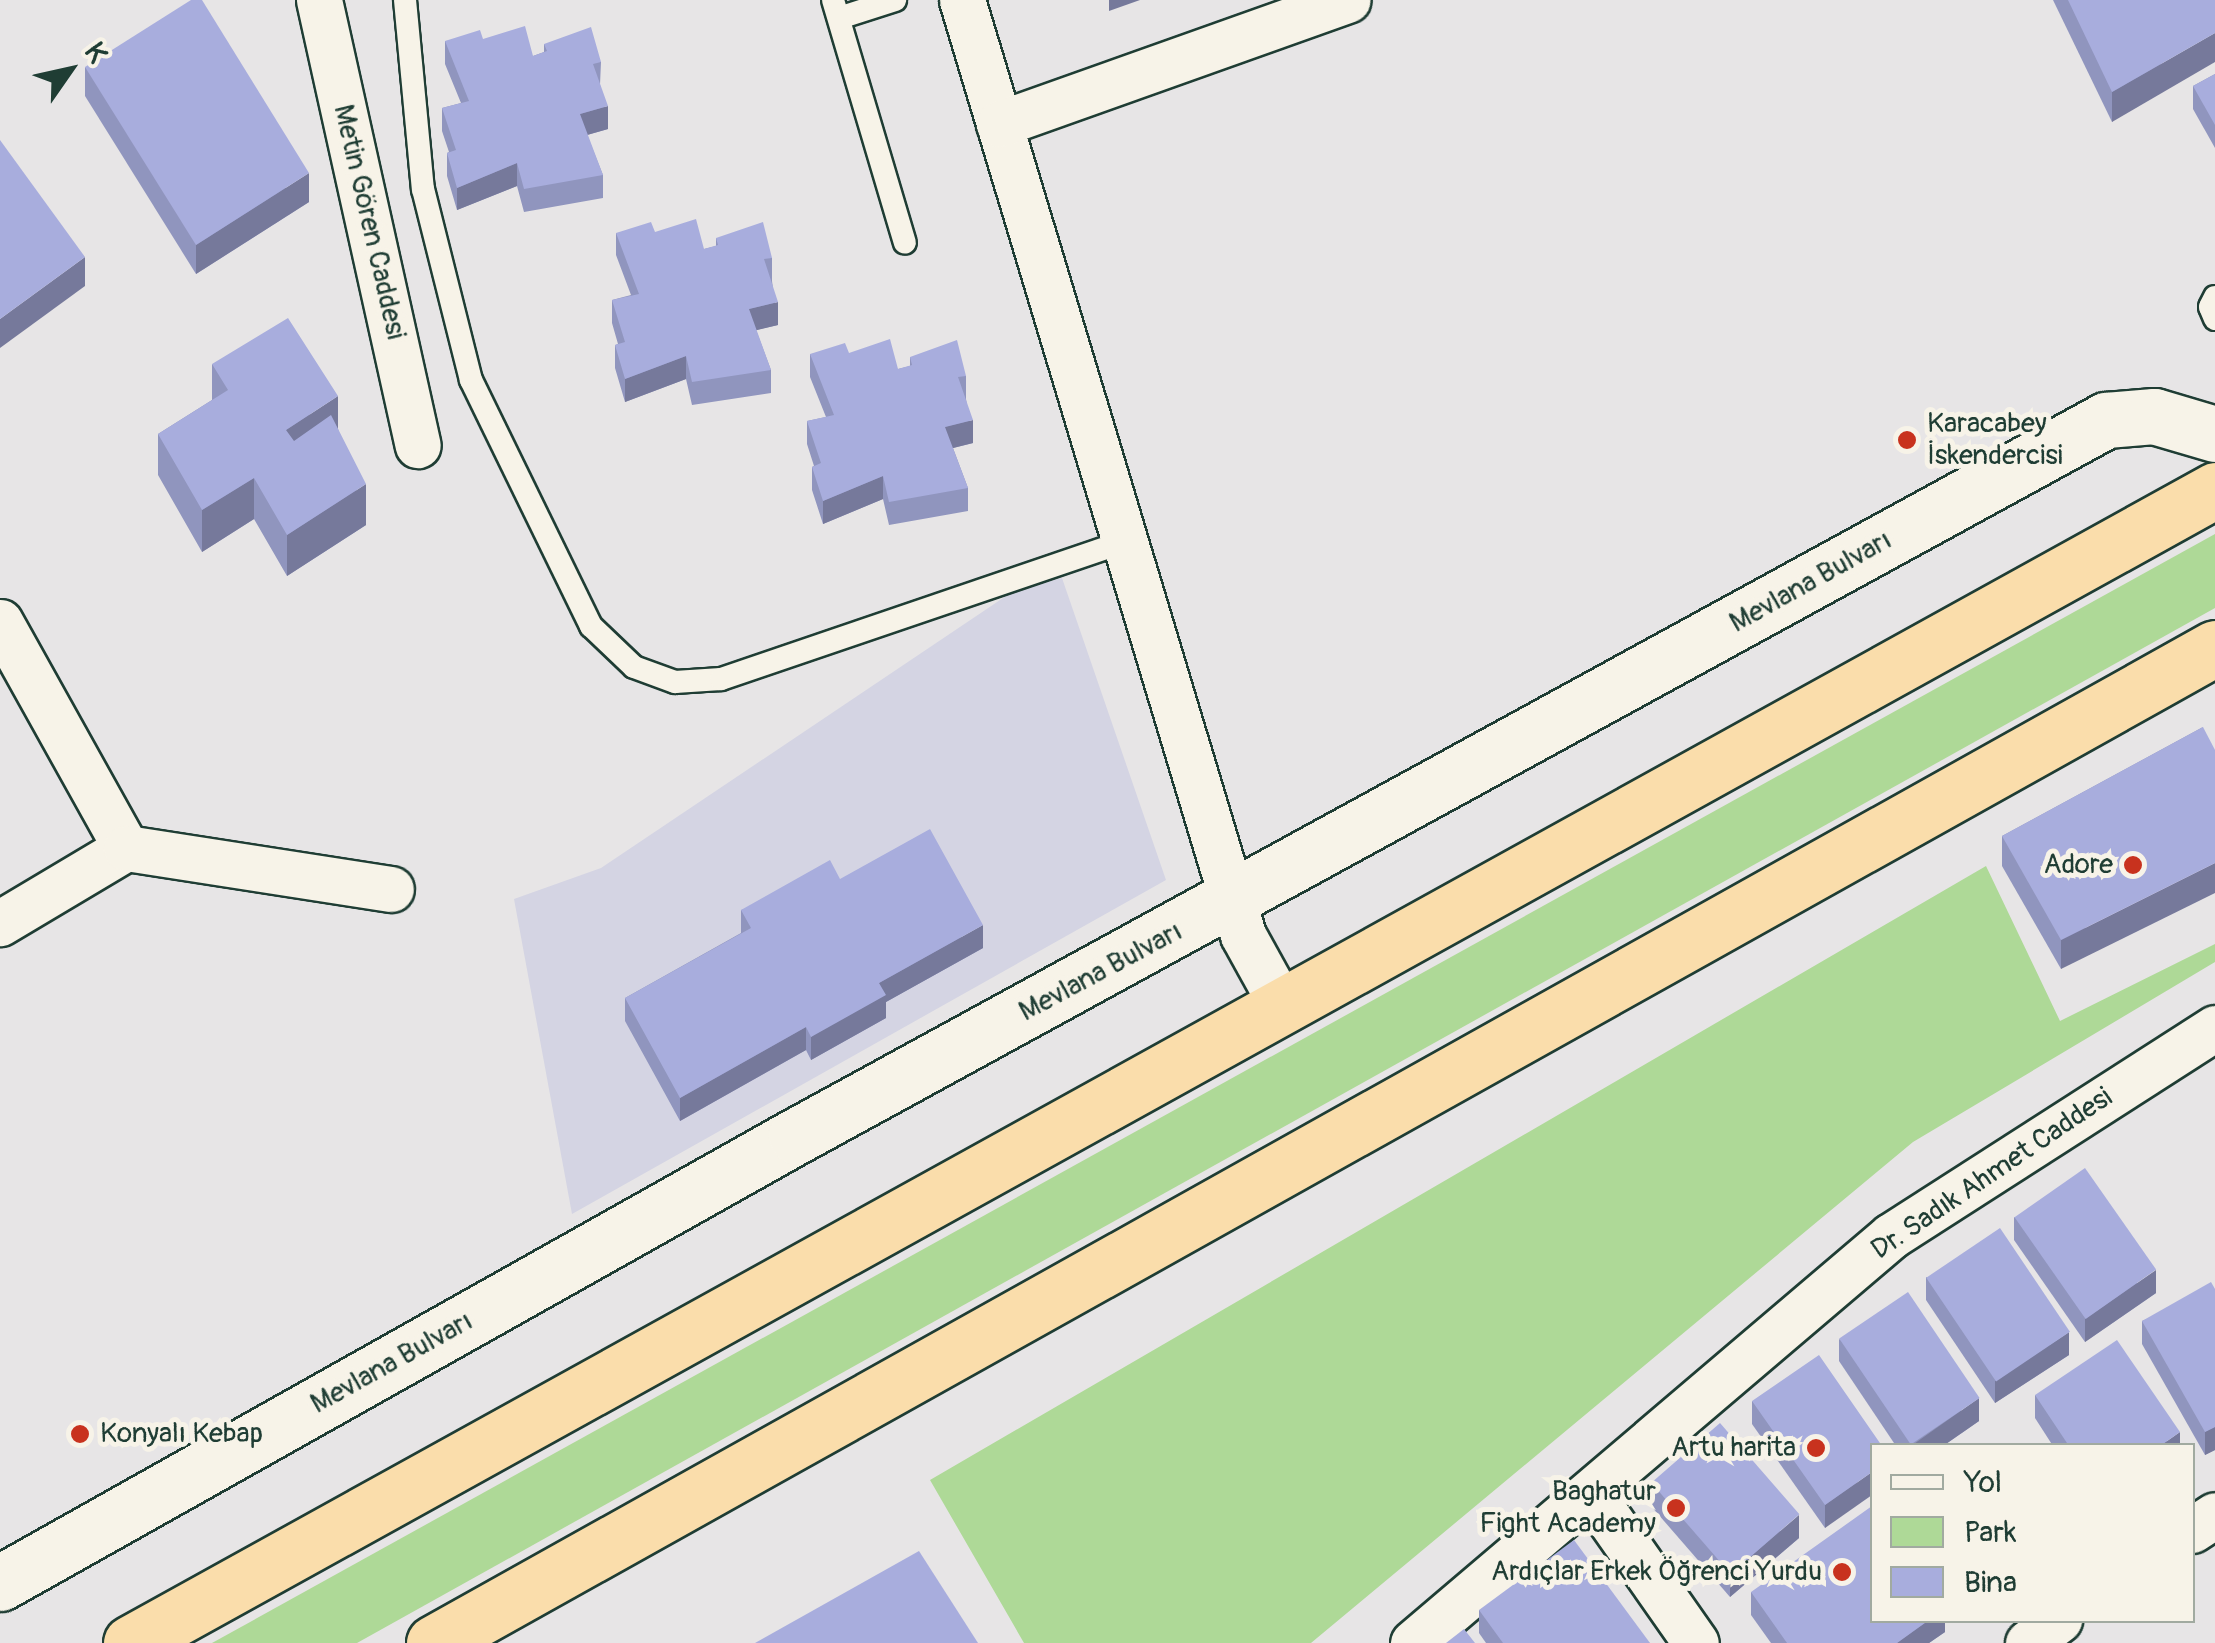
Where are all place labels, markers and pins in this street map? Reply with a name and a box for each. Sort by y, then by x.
place label: Karacabey İskendercisi [1927,407,2063,473]
marker: Karacabey İskendercisi [1896,429,1918,451]
place label: Adore [2043,848,2113,882]
marker: Adore [2122,854,2144,876]
place label: Konyalı Kebap [100,1417,263,1451]
marker: Konyalı Kebap [69,1423,91,1445]
place label: Artu harita [1671,1431,1796,1465]
marker: Artu harita [1805,1437,1827,1459]
place label: Baghatur Fight Academy [1480,1475,1656,1541]
marker: Baghatur Fight Academy [1665,1497,1687,1519]
place label: Ardıçlar Erkek Öğrenci Yurdu [1491,1555,1822,1589]
marker: Ardıçlar Erkek Öğrenci Yurdu [1831,1561,1853,1583]

